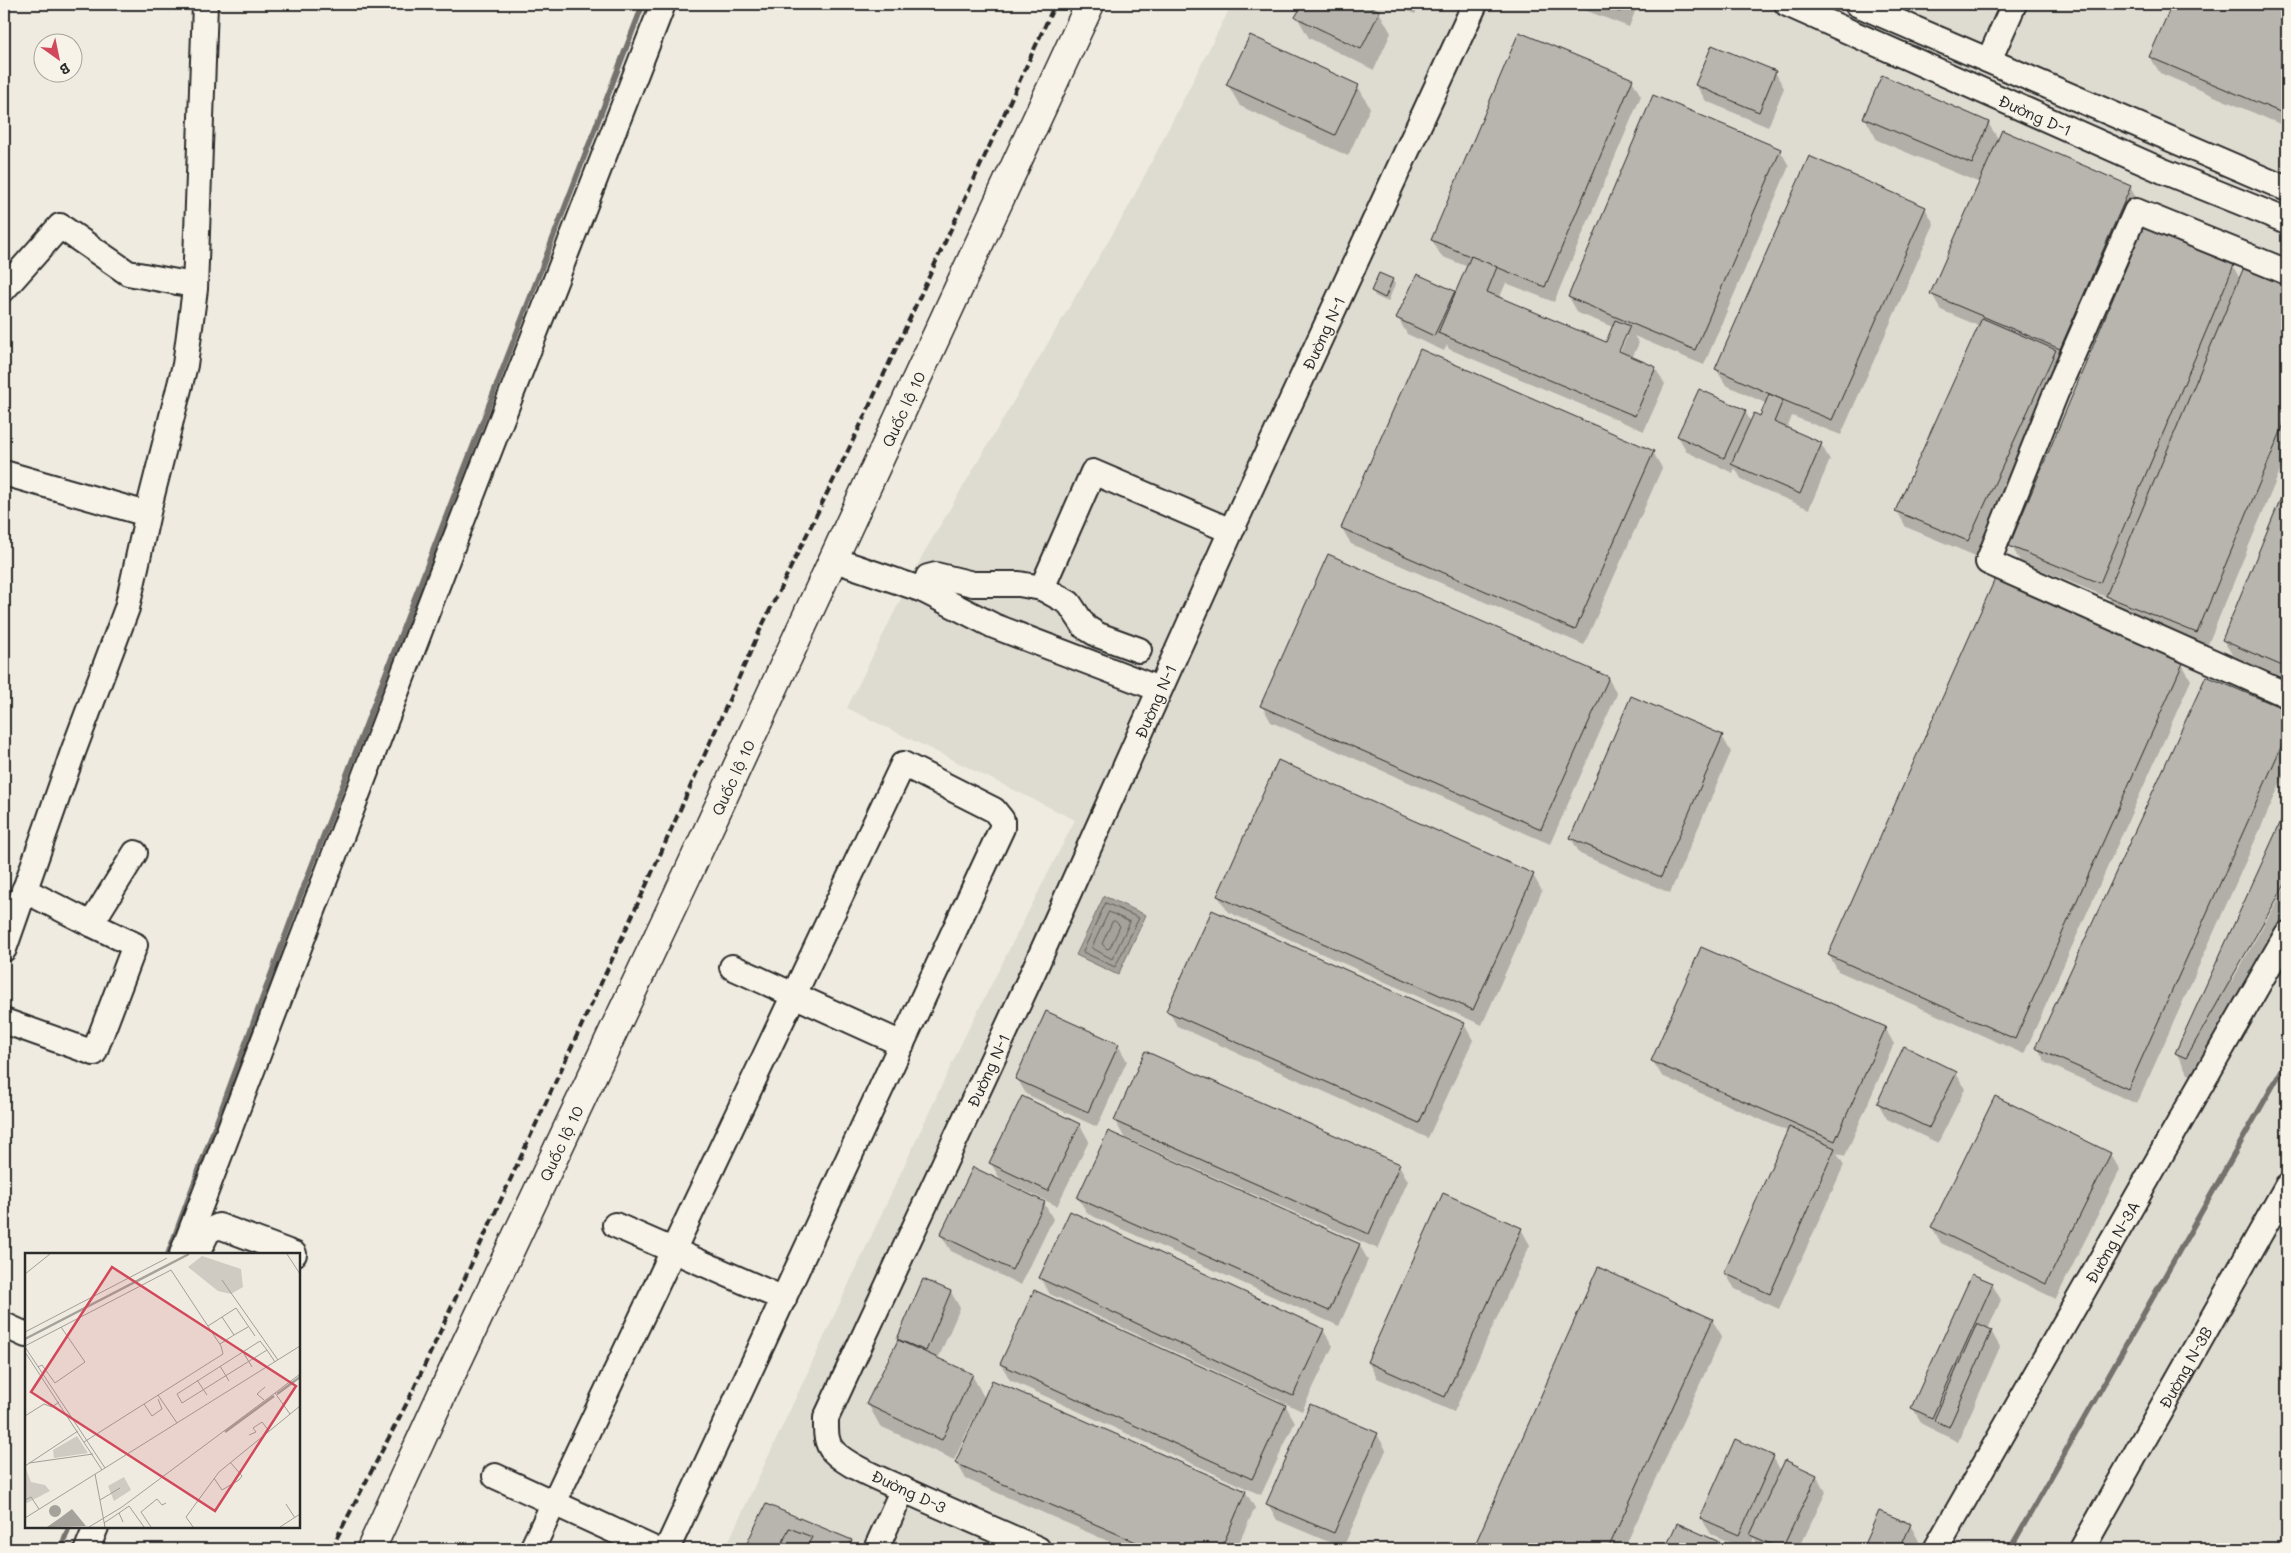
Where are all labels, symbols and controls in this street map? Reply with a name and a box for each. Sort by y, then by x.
north arrow [32,32,82,82]
text: B [56,59,74,80]
street label: Đường D-1 [1996,89,2075,140]
street label: Đường N-1 [1297,293,1349,373]
street label: Quốc lộ 10 [876,368,929,450]
street label: Đường N-1 [1129,661,1180,741]
street label: Quốc lộ 10 [706,736,759,819]
street label: Đường N-1 [961,1030,1014,1110]
street label: Quốc lộ 10 [534,1102,587,1184]
street label: Đường N-3A [2080,1196,2143,1287]
inset map [25,1253,300,1528]
street label: Đường N-3B [2153,1322,2216,1412]
street label: Đường D-3 [868,1465,950,1517]

